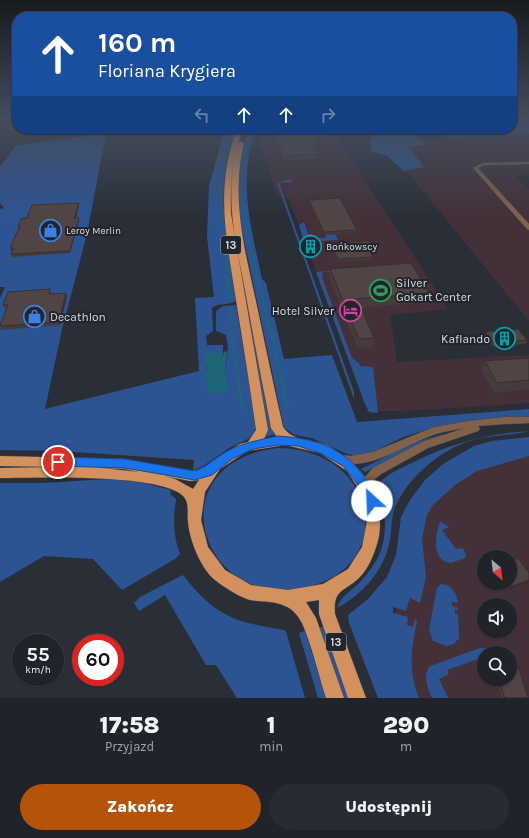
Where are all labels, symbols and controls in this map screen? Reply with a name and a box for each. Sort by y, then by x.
text: 160 m [98,26,176,59]
icon: ahead [32,28,84,80]
text: Floriana Krygiera [98,60,236,82]
icon: left [191,104,213,126]
icon: ahead [233,104,255,126]
icon: ahead [275,104,297,126]
icon: right [317,104,339,126]
shop icon: Leroy Merlin [37,217,63,243]
place label: Leroy Merlin [66,225,121,237]
building icon: Bońkowscy [297,233,323,259]
road number: 13 [221,236,241,254]
place label: Bońkowscy [326,241,377,253]
place label: Silver Gokart Center [396,276,472,304]
sports icon: Silver Gokart Center [368,277,394,303]
hotel icon: Hotel Silver [337,298,363,324]
shop icon: Decathlon [21,304,47,330]
place label: Hotel Silver [272,304,335,318]
place label: Decathlon [50,310,106,324]
building icon: Kaflando [492,326,518,352]
place label: Kaflando [441,332,490,346]
pin [41,445,75,479]
icon: arrive [47,451,69,473]
position arrow [351,480,393,522]
north arrow [477,550,517,590]
map controls [477,550,517,686]
button: sound [477,598,517,638]
road number: 13 [326,633,346,651]
speed limit sign: 60 [72,634,124,686]
text: 55 [26,643,50,666]
button: search [477,646,517,686]
text: km/h [25,664,51,676]
text: 17:58 [100,711,160,739]
text: 1 [267,711,276,739]
text: 290 [383,711,429,739]
text: Przyjazd [105,739,154,754]
text: min [259,739,283,754]
text: m [400,739,412,754]
button: Zakończ [20,784,261,830]
button: Udostępnij [269,784,509,830]

